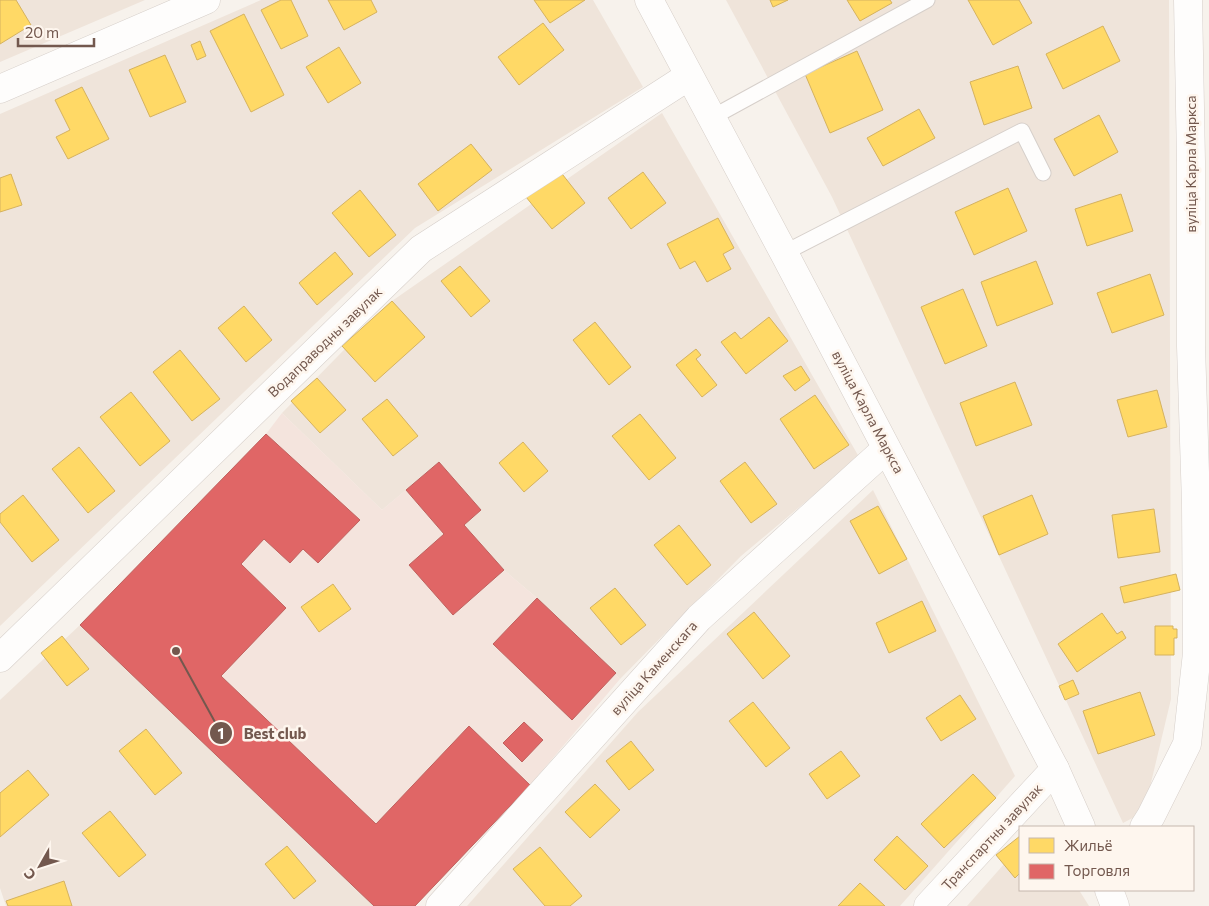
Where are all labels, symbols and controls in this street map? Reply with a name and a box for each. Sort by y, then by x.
scale bar [18,15,94,47]
text: 20 m [25,23,59,41]
street label: вуліца Карла Маркса [1182,96,1199,232]
street label: Водаправодны завулак [264,282,386,401]
street label: вуліца Карла Маркса [829,347,908,476]
street label: вуліца Каменскага [607,617,700,718]
callout: Best club [208,718,316,748]
text: 1 [218,724,224,742]
text: Best club [244,724,306,742]
street label: Транспартны завулак [938,779,1046,894]
legend [1019,826,1194,891]
text: Жильё [1064,836,1112,854]
north arrow [15,841,65,891]
text: Торговля [1064,861,1130,879]
text: С [20,865,39,884]

